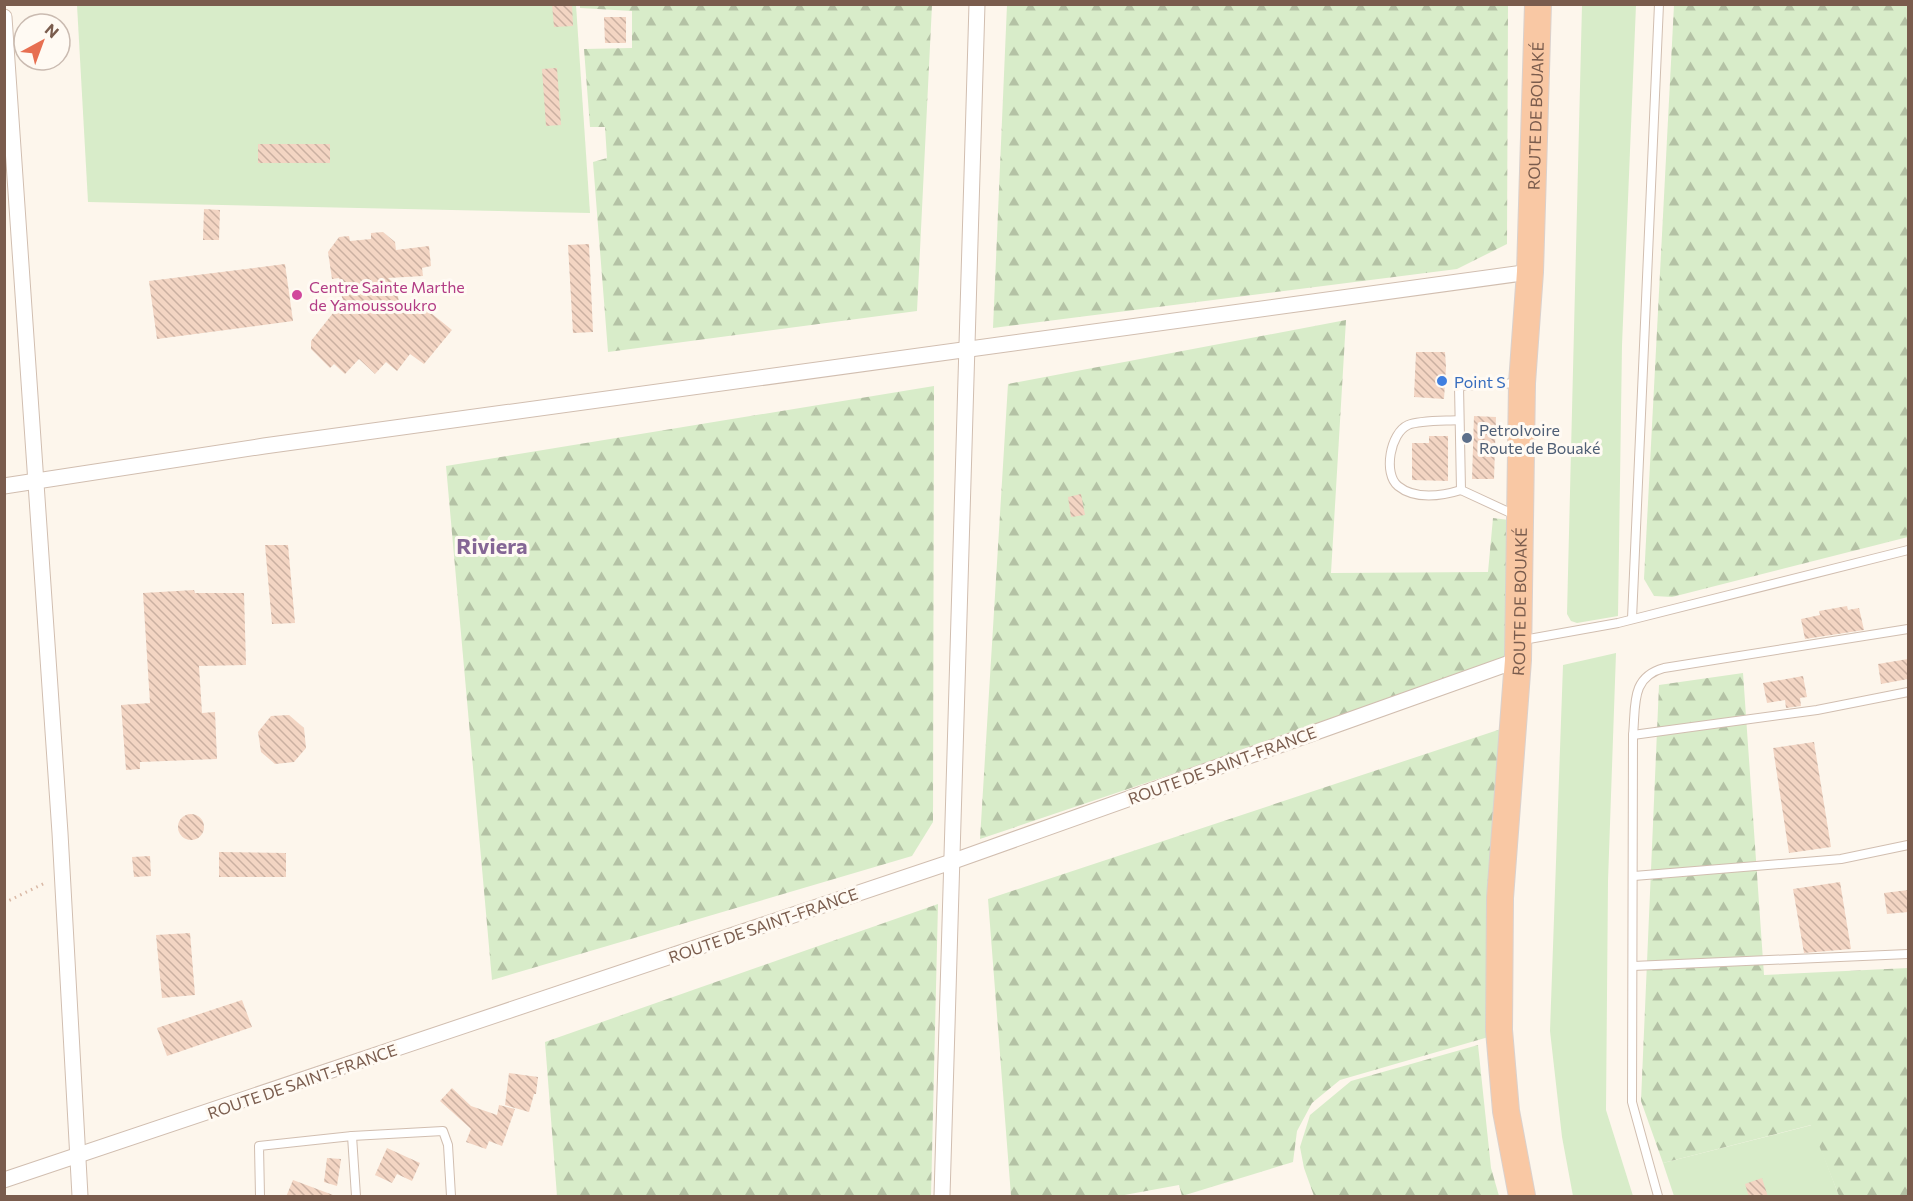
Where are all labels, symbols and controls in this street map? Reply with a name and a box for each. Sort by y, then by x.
north arrow [12,12,72,72]
text: N [41,19,63,41]
street label: ROUTE DE BOUAKÉ [1523,41,1546,190]
place label: Centre Sainte Marthe de Yamoussoukro [309,277,465,314]
marker: Centre Sainte Marthe de Yamoussoukro [290,288,304,302]
place label: Point S [1454,372,1506,391]
marker: Point S [1435,374,1449,388]
place label: PetroIvoire Route de Bouaké [1479,420,1600,457]
marker: PetroIvoire Route de Bouaké [1460,431,1474,445]
street label: ROUTE DE BOUAKÉ [1507,527,1529,676]
district label: Riviera [456,532,528,559]
street label: ROUTE DE SAINT-FRANCE [1125,722,1319,808]
street label: ROUTE DE SAINT-FRANCE [666,884,860,966]
street label: ROUTE DE SAINT-FRANCE [205,1040,399,1122]

